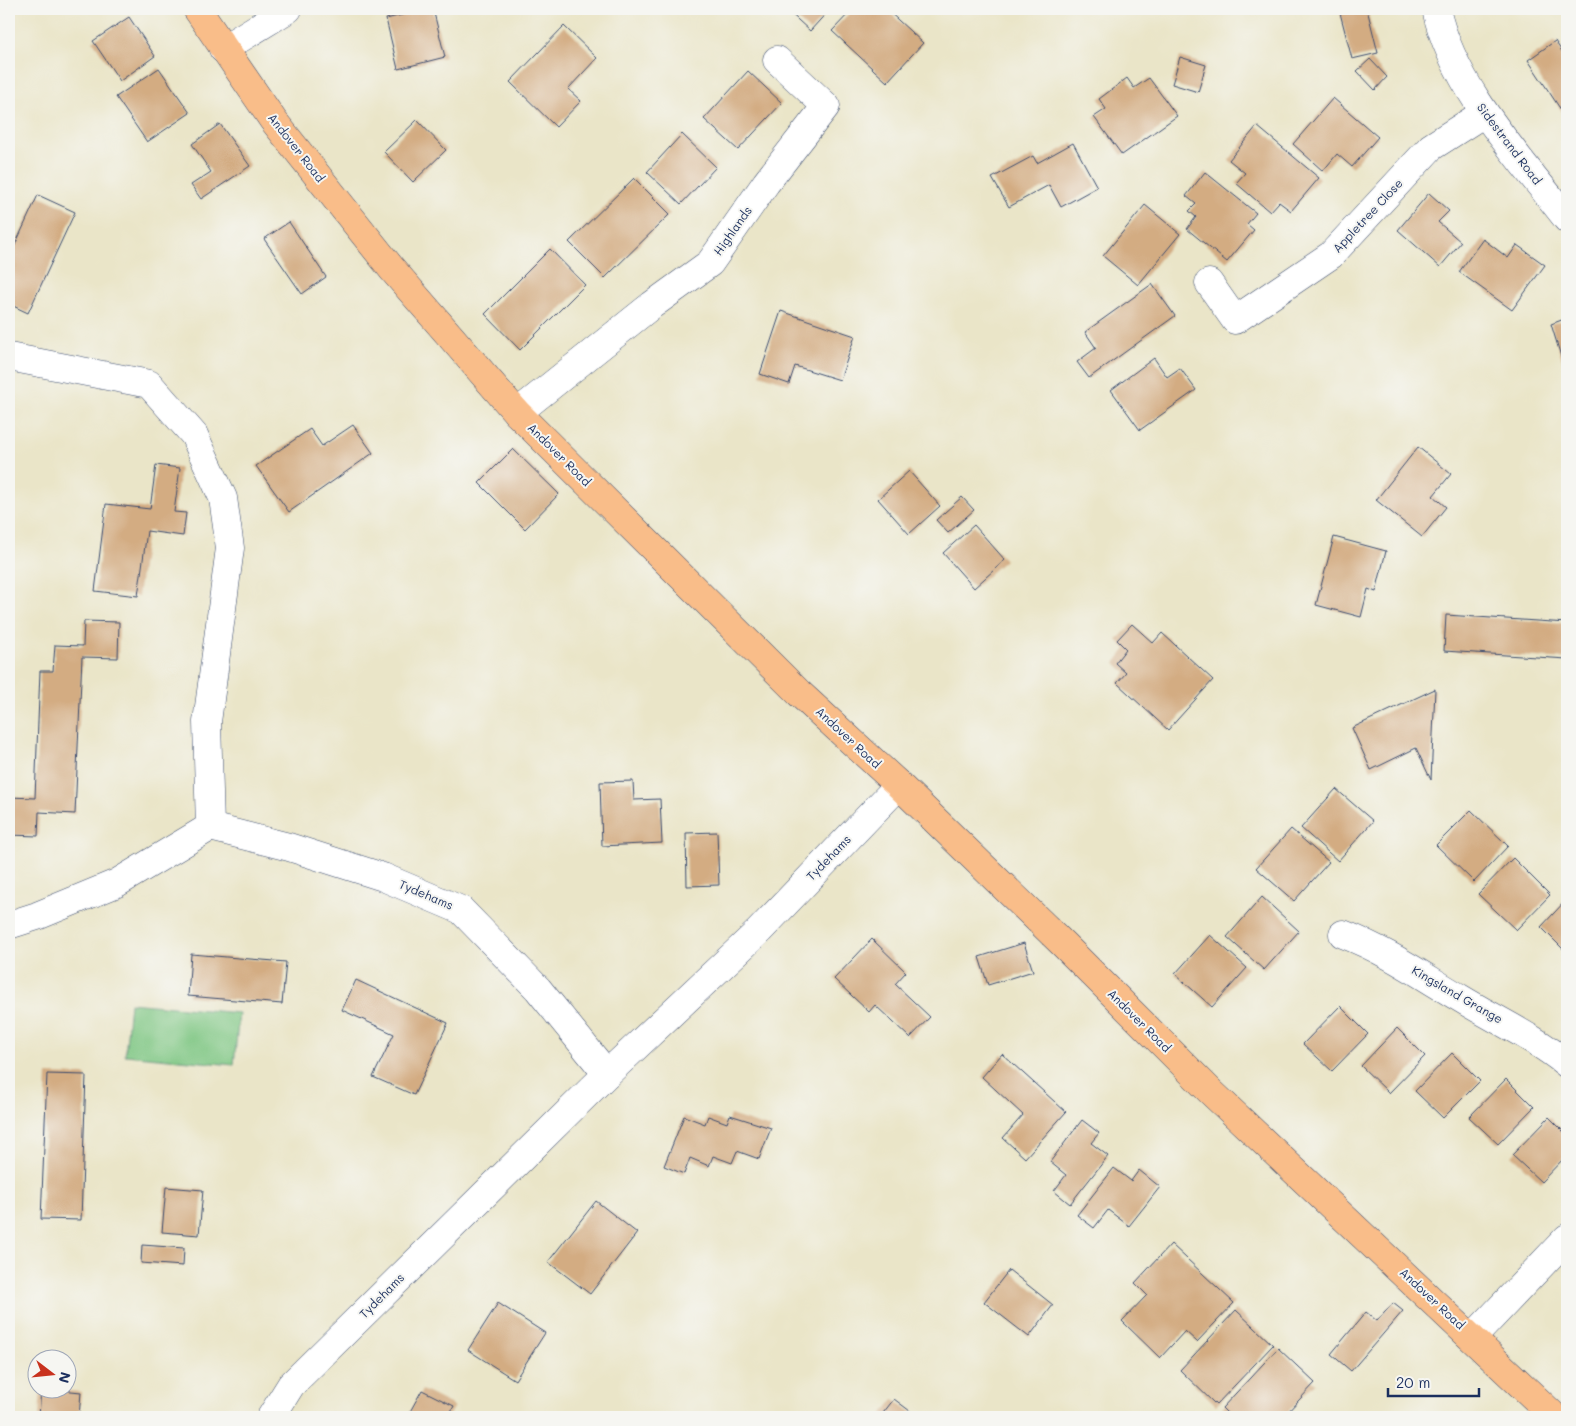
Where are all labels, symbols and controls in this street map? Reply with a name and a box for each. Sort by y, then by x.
street label: Sidestrand Road [1474,99,1546,188]
street label: Andover Road [265,110,329,185]
street label: Appletree Close [1329,175,1406,256]
street label: Highlands [709,203,755,258]
street label: Andover Road [525,419,595,490]
street label: Andover Road [813,703,885,772]
street label: Tydehams [803,831,854,884]
street label: Tydehams [397,875,456,913]
street label: Kingsland Grange [1409,962,1506,1027]
street label: Andover Road [1105,985,1175,1056]
street label: Andover Road [1397,1264,1469,1333]
street label: Tydehams [355,1269,407,1321]
north arrow [28,1348,78,1398]
scale bar [1388,1366,1480,1398]
text: N [54,1370,76,1385]
text: 20 m [1396,1372,1430,1392]

